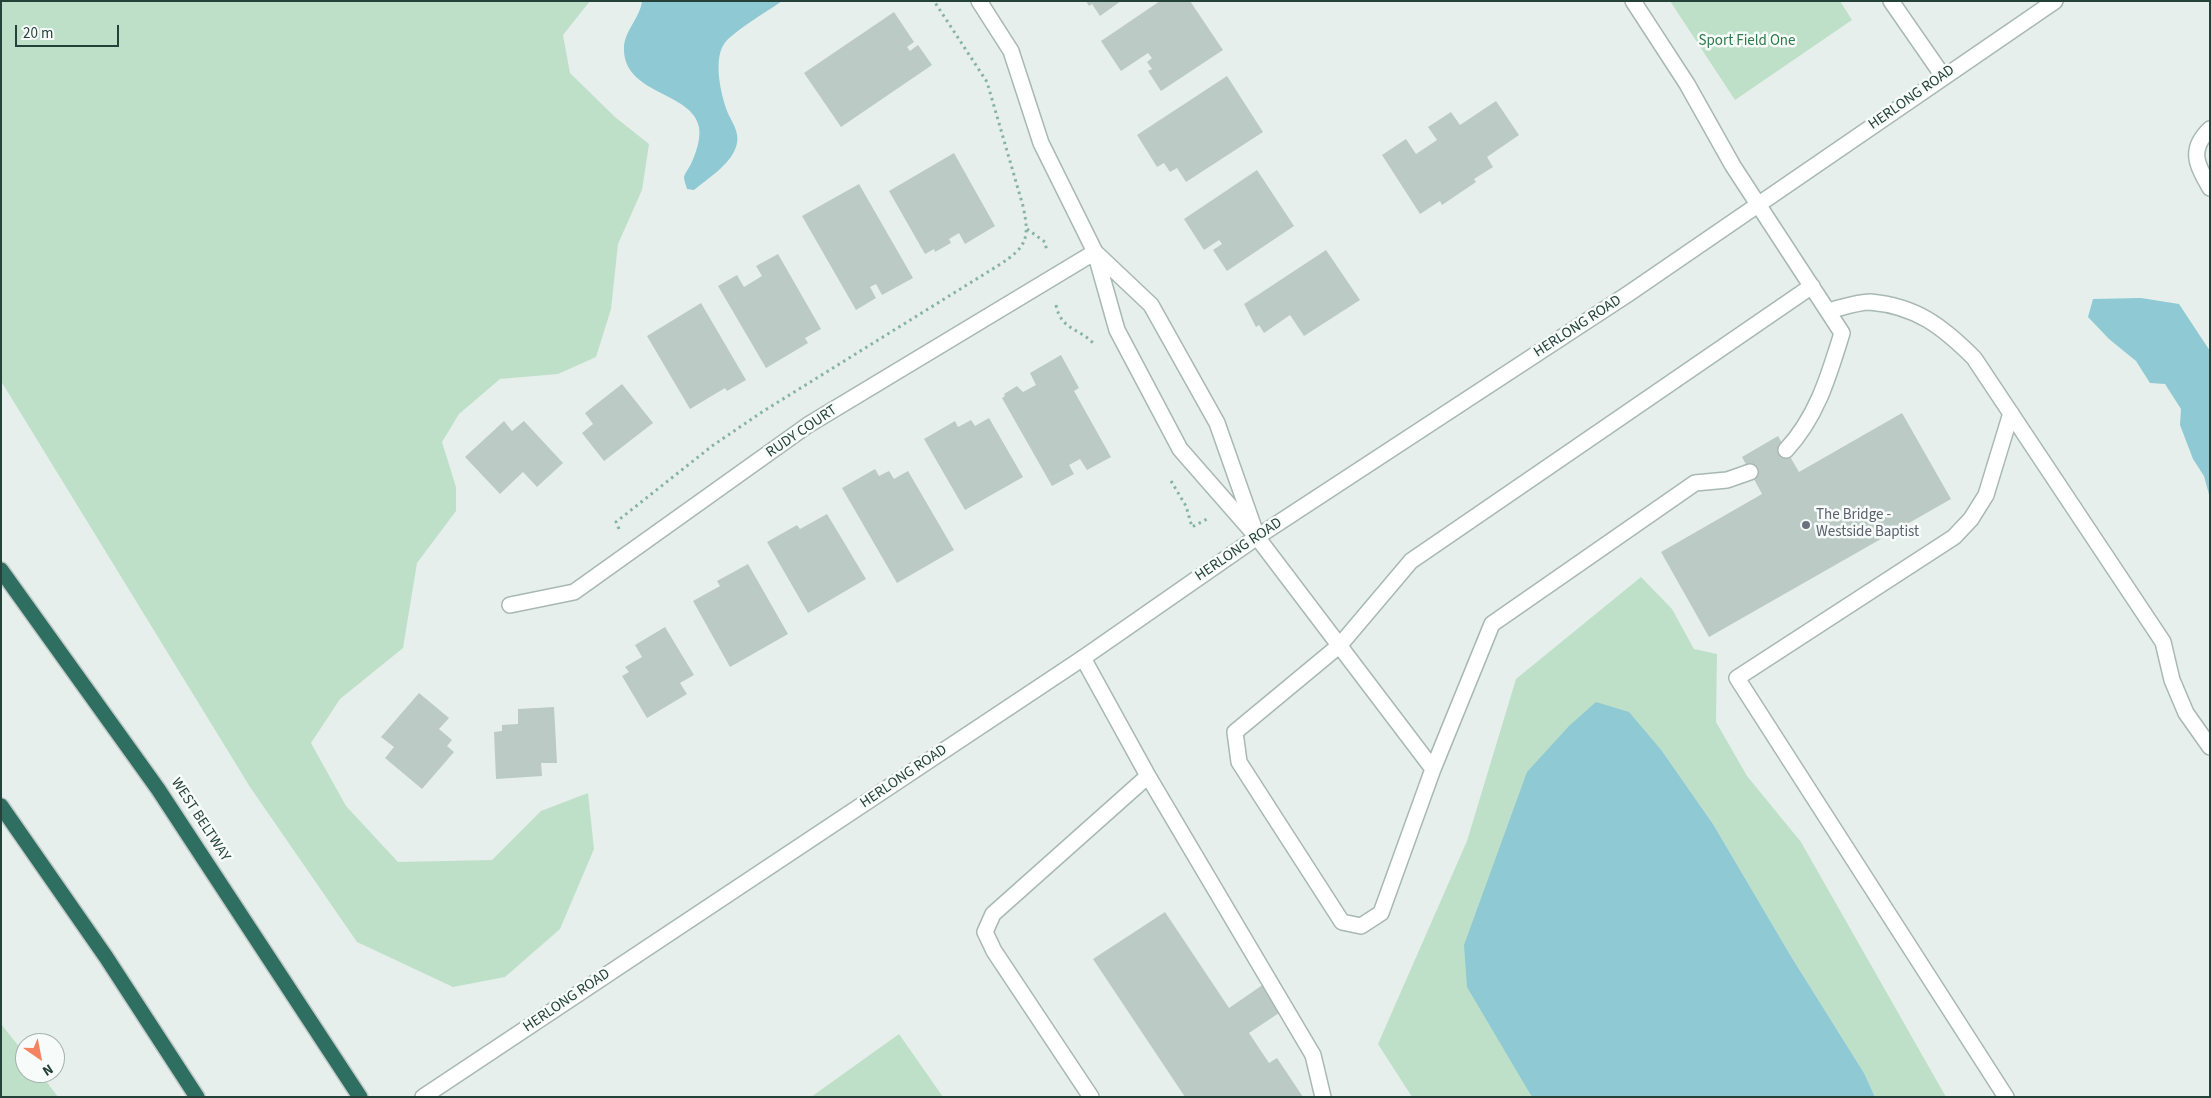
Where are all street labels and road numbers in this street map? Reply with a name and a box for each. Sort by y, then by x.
street label: HERLONG ROAD [1866,62,1958,134]
street label: HERLONG ROAD [1531,292,1625,362]
street label: RUDY COURT [763,402,841,462]
street label: HERLONG ROAD [1192,514,1286,586]
street label: HERLONG ROAD [857,741,951,813]
street label: WEST BELTWAY [166,775,234,865]
street label: HERLONG ROAD [520,965,614,1037]

